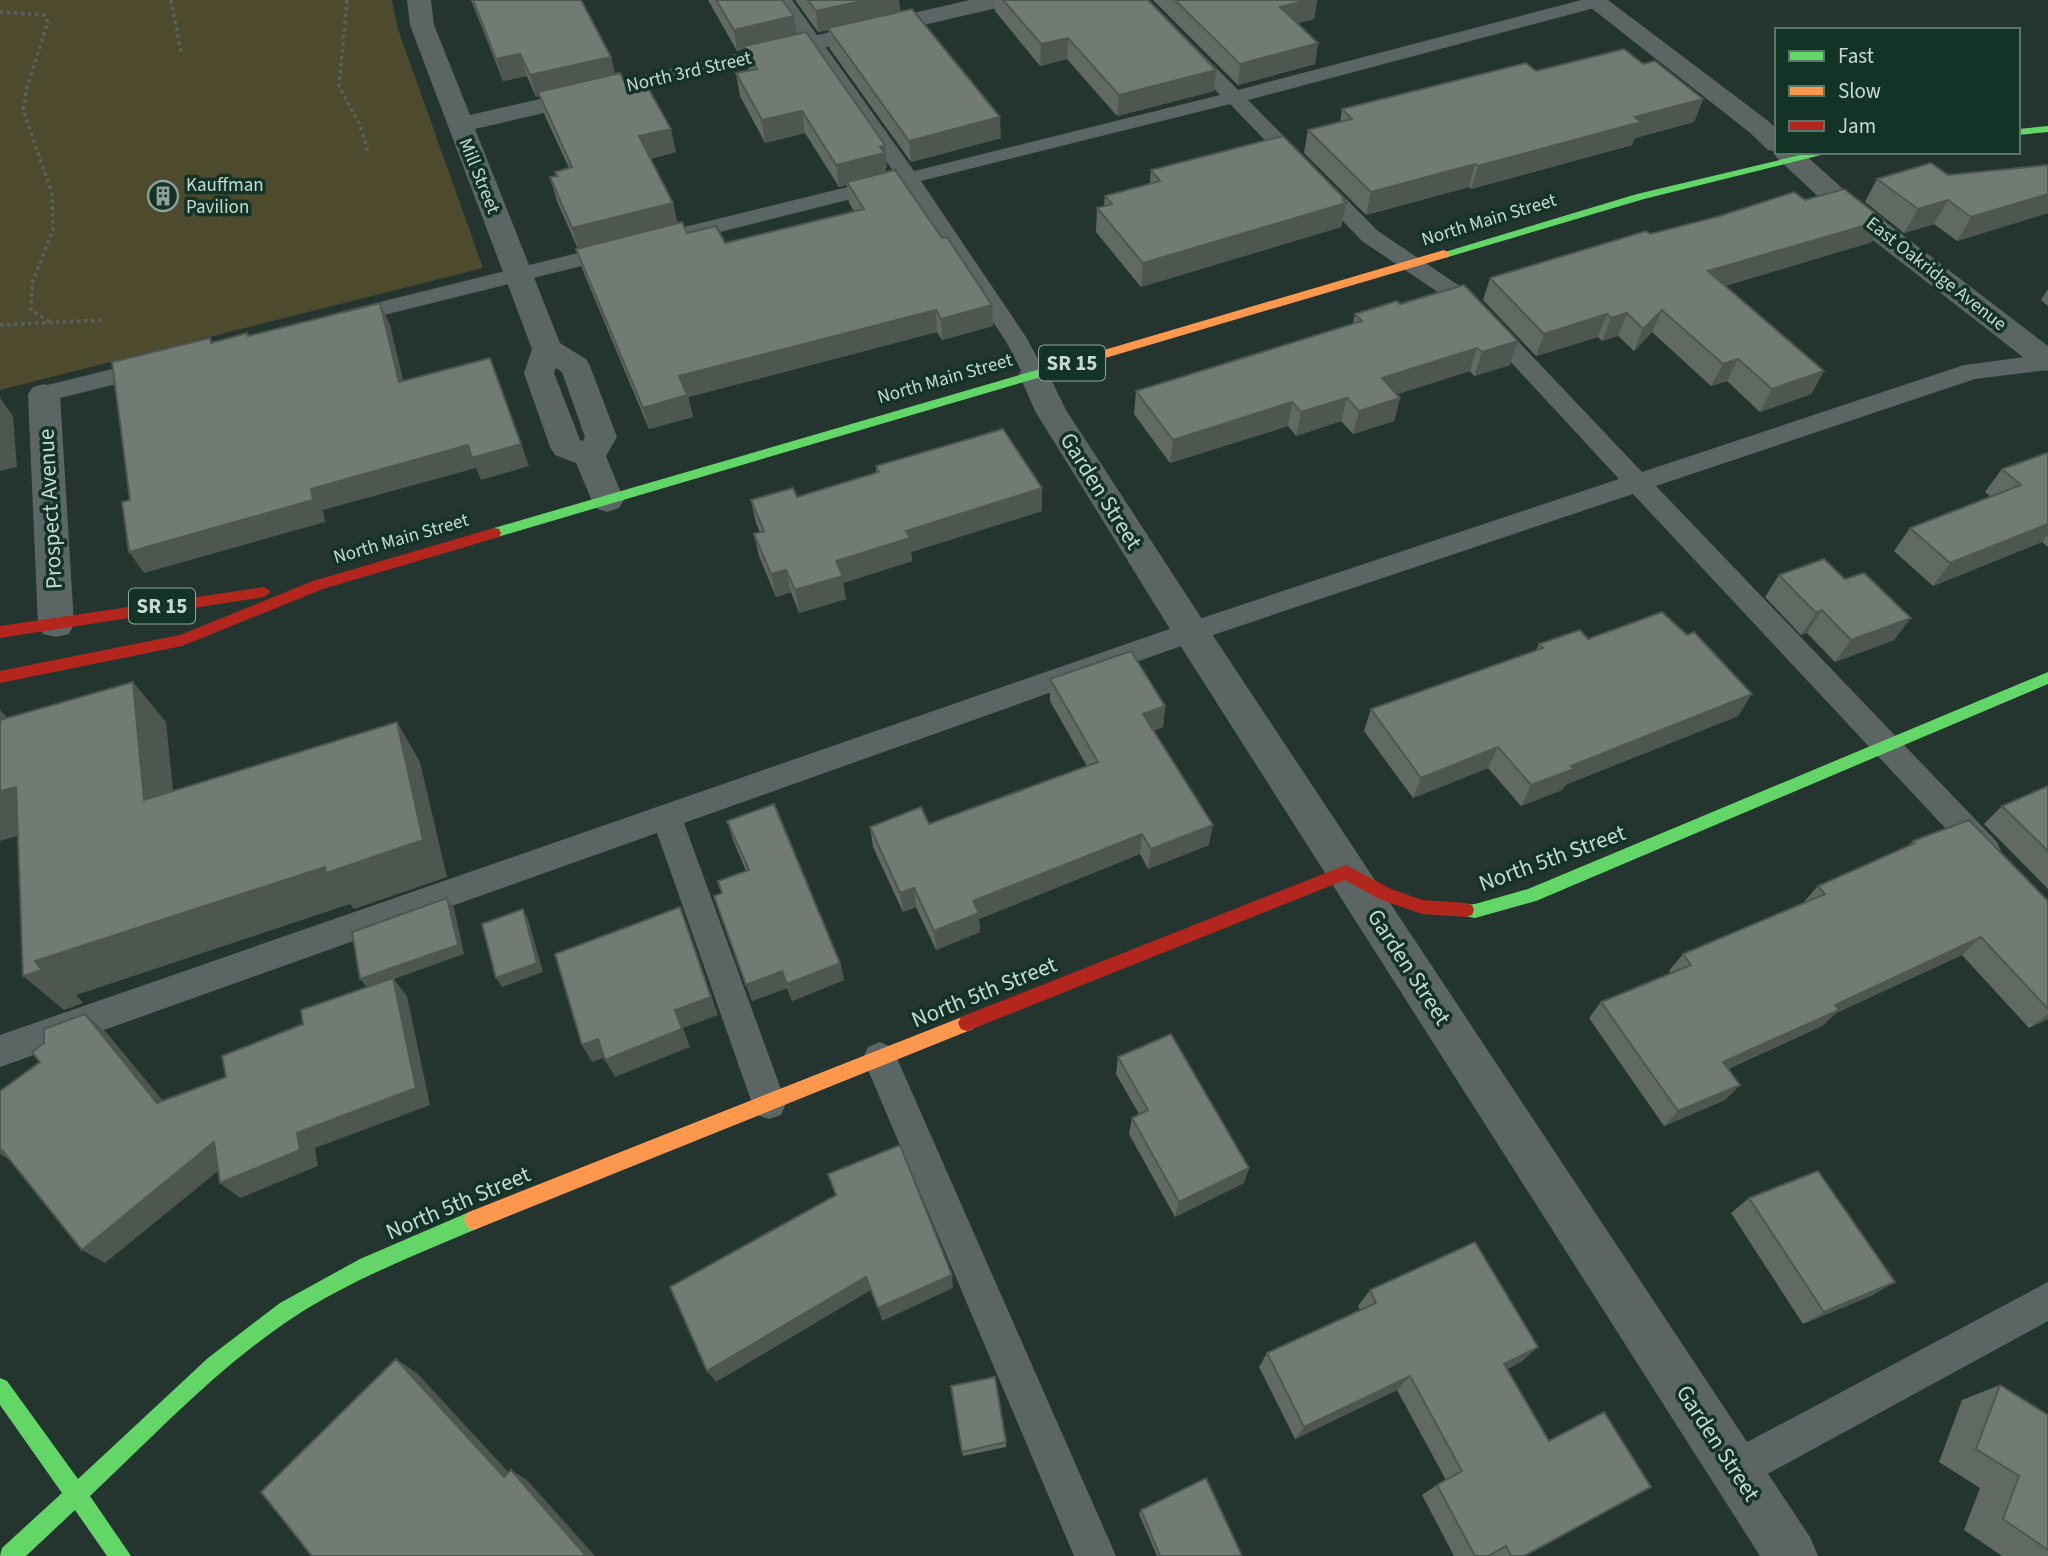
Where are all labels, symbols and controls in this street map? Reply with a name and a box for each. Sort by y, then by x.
legend [1775,28,2020,154]
text: Fast [1838,41,1874,71]
street label: North 3rd Street [624,44,755,99]
text: Slow [1838,76,1881,106]
text: Jam [1838,111,1876,141]
street label: Mill Street [452,134,507,218]
place label: Kauffman Pavilion [186,172,264,221]
building icon: Kauffman Pavilion [146,179,180,213]
street label: North Main Street [1418,187,1560,253]
street label: East Oakridge Avenue [1860,210,2012,338]
road number: SR 15 [1039,346,1105,380]
street label: North Main Street [874,347,1016,411]
street label: Garden Street [1052,426,1150,556]
street label: Prospect Avenue [29,428,71,590]
street label: North Main Street [330,507,472,571]
road number: SR 15 [129,588,195,624]
street label: North 5th Street [1474,816,1630,900]
street label: Garden Street [1359,902,1459,1032]
street label: North 5th Street [906,948,1062,1036]
street label: North 5th Street [381,1158,536,1248]
street label: Garden Street [1668,1378,1768,1508]

